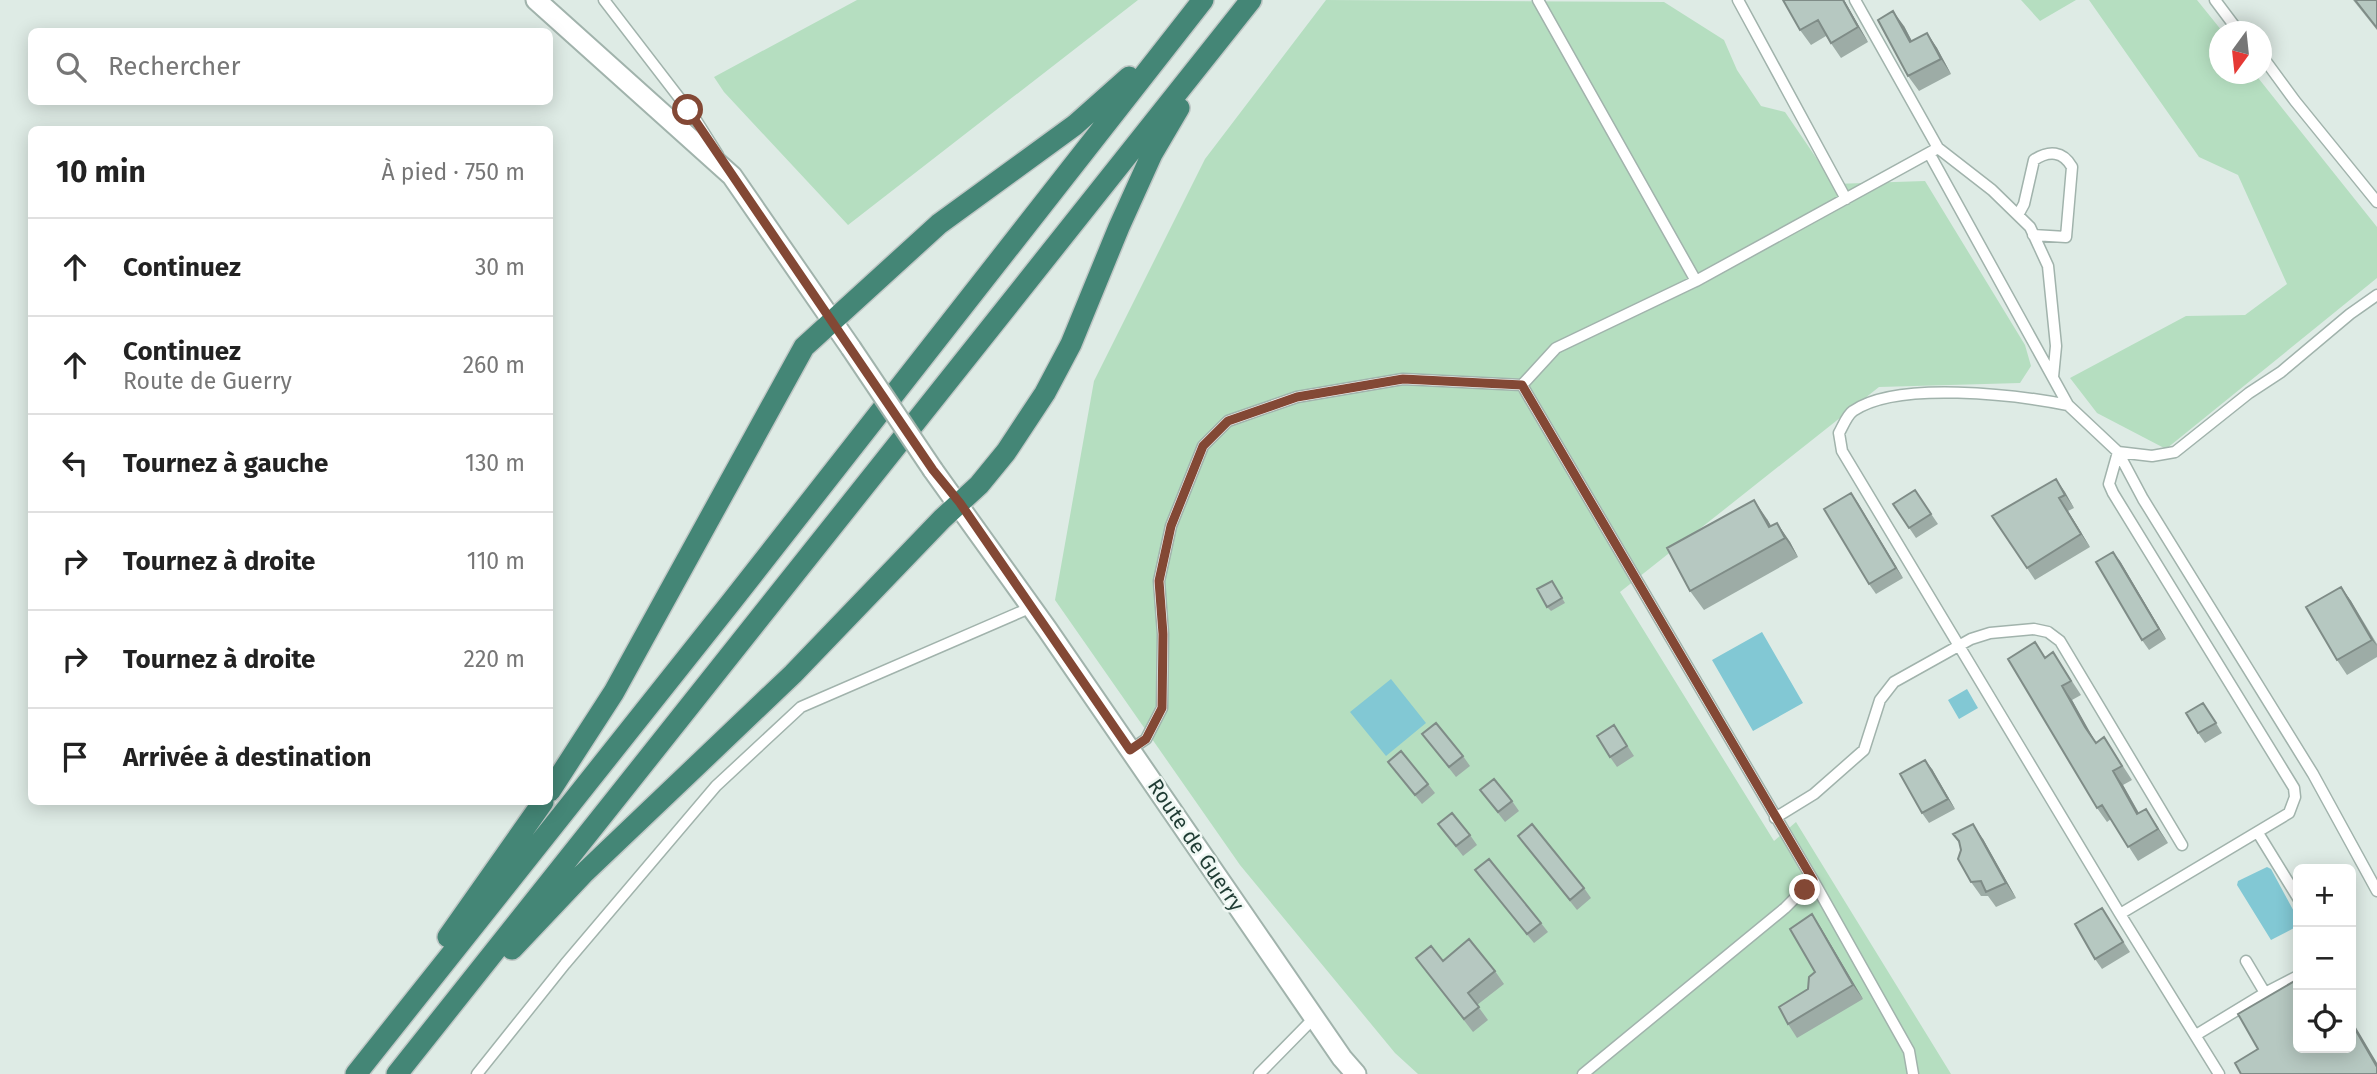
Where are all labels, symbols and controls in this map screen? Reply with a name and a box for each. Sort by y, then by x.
north arrow [2209,21,2272,84]
search box [28,28,553,105]
icon: search [52,48,90,86]
text: Rechercher [108,51,240,82]
route start [672,94,703,125]
text: 10 min [56,154,146,190]
text: À pied · 750 m [382,158,525,186]
icon: ahead [56,248,94,286]
text: Continuez [123,252,241,283]
text: 30 m [475,253,525,281]
text: Continuez [123,336,241,367]
icon: ahead [56,346,94,384]
text: 260 m [463,351,525,379]
text: Route de Guerry [123,367,292,395]
icon: left [56,444,94,482]
text: Tournez à gauche [123,448,328,479]
text: 130 m [465,449,525,477]
icon: right [56,542,94,580]
text: Tournez à droite [123,546,315,577]
text: 110 m [467,547,525,575]
icon: right [56,640,94,678]
text: Tournez à droite [123,644,315,675]
text: 220 m [464,645,525,673]
icon: arrive [56,738,94,776]
text: Arrivée à destination [123,742,372,773]
street label: Route de Guerry [1142,774,1250,917]
map controls [2293,864,2356,1053]
button: + [2293,864,2356,927]
route end [1789,874,1820,905]
button: − [2293,927,2356,990]
button: locate [2293,990,2356,1053]

